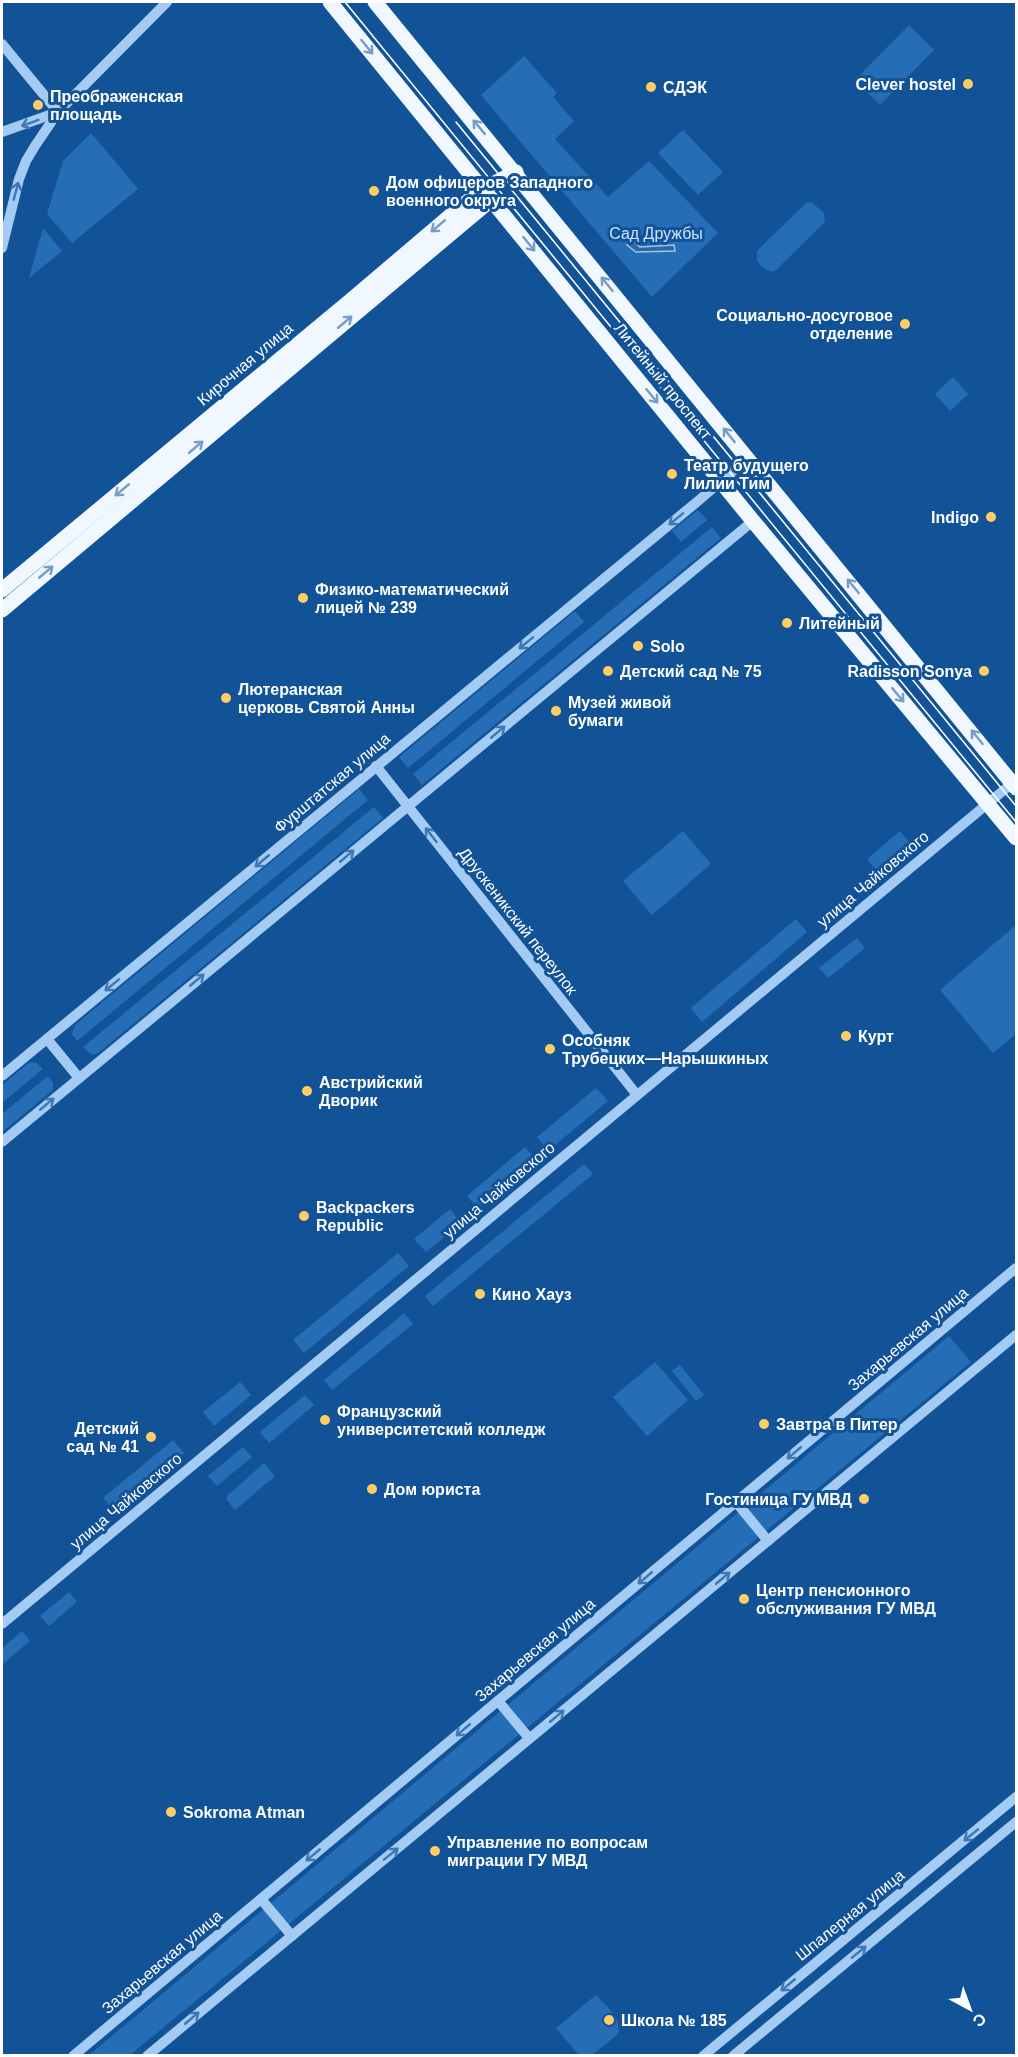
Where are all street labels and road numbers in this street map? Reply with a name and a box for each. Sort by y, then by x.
street label: Кирочная улица [194,319,296,409]
street label: Литейный проспект [611,319,716,443]
street label: Фурштатская улица [271,730,393,836]
street label: улица Чайковского [814,827,932,930]
street label: Друскеникский переулок [455,844,581,999]
street label: улица Чайковского [440,1138,558,1241]
street label: Захарьевская улица [845,1284,971,1394]
street label: улица Чайковского [67,1449,185,1552]
street label: Захарьевская улица [472,1595,598,1705]
street label: Шпалерная улица [793,1866,908,1964]
street label: Захарьевская улица [99,1907,225,2017]

